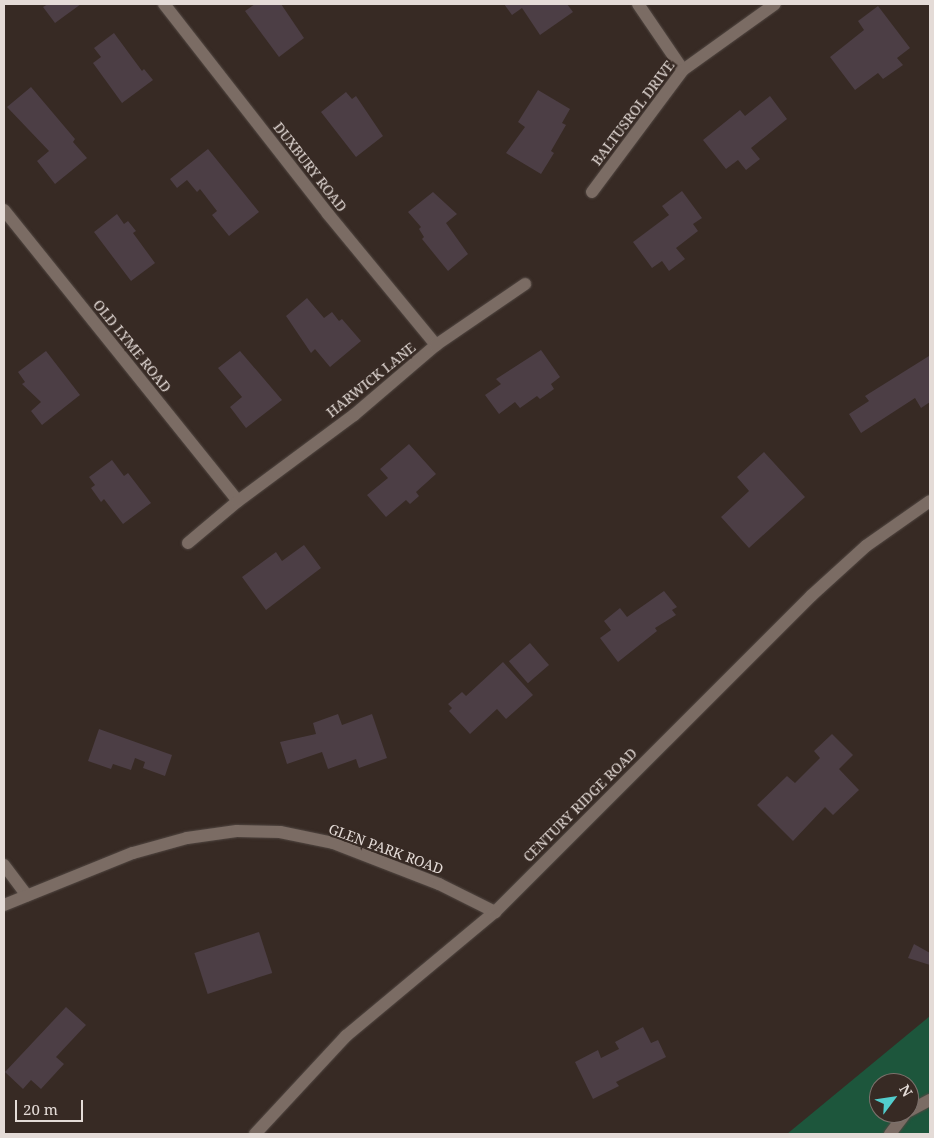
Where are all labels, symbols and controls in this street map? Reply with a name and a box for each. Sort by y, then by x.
street label: BALTUSROL DRIVE [588,57,678,169]
street label: DUXBURY ROAD [270,119,350,215]
street label: OLD LYME ROAD [90,296,174,396]
street label: HARWICK LANE [323,339,419,421]
street label: CENTURY RIDGE ROAD [520,745,640,865]
street label: GLEN PARK ROAD [326,820,446,878]
north arrow [869,1073,919,1123]
text: N [895,1081,917,1100]
scale bar [18,1090,85,1122]
text: 20 m [23,1099,58,1119]

